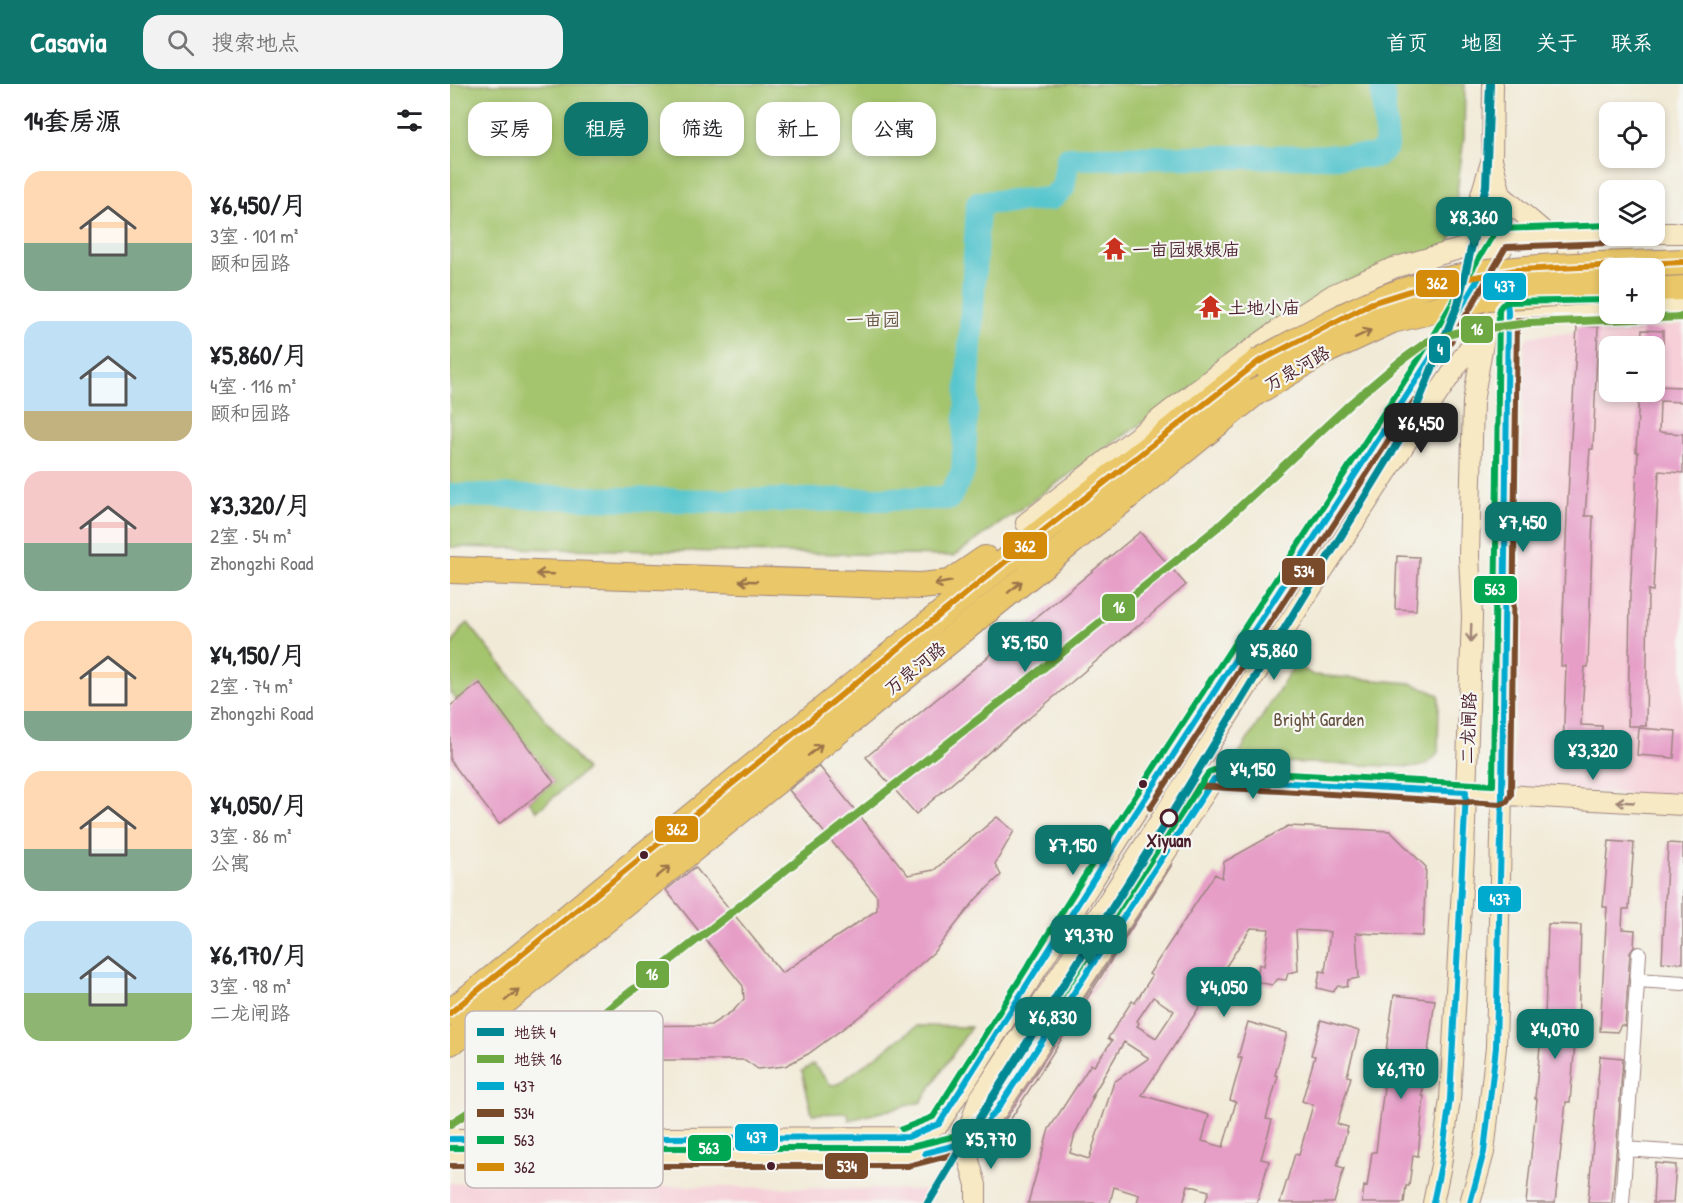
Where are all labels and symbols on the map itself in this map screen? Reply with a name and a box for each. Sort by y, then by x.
pin: ¥8,360 [1425,197,1523,248]
temple icon: 一亩园娘娘庙 [1101,236,1127,262]
place label: 一亩园娘娘庙 [1132,237,1240,262]
line badge: 362 [1415,269,1460,298]
text: 362 [1426,272,1448,294]
line badge: 437 [1482,272,1527,301]
text: 437 [1494,275,1516,297]
temple icon: 土地小庙 [1197,294,1223,320]
place label: 土地小庙 [1228,295,1300,320]
park label: 一亩园 [846,307,900,332]
line badge: 16 [1460,315,1494,344]
text: 16 [1471,318,1484,340]
one-way arrow [1353,327,1371,339]
line badge: 4 [1428,335,1451,364]
text: 4 [1437,338,1443,360]
street label: 万泉河路 [1260,339,1334,397]
pin: ¥6,450 [1372,403,1470,454]
pin: ¥7,450 [1474,502,1572,553]
line badge: 362 [1002,531,1048,560]
text: 362 [1014,535,1036,557]
line badge: 534 [1281,557,1326,586]
text: 534 [1294,560,1314,582]
one-way arrow [535,568,555,579]
one-way arrow [739,575,759,586]
line badge: 563 [1473,575,1518,604]
one-way arrow [934,578,953,589]
text: 563 [1485,578,1505,600]
one-way arrow [1007,580,1022,594]
line badge: 16 [1101,593,1136,622]
text: 16 [1113,596,1126,618]
pin: ¥5,150 [976,622,1074,673]
one-way arrow [1466,622,1477,642]
pin: ¥5,860 [1225,630,1323,681]
street label: 万泉河路 [879,636,951,700]
street label: 二龙闸路 [1454,692,1482,764]
park label: Bright Garden [1274,707,1364,732]
pin: ¥3,320 [1544,730,1642,781]
one-way arrow [807,743,823,756]
pin: ¥4,150 [1204,749,1302,800]
unlabelled marker [1137,778,1149,790]
one-way arrow [1615,796,1635,807]
marker: Xiyuan [1160,809,1178,827]
line badge: 362 [654,815,699,843]
text: 362 [666,818,688,840]
pin: ¥7,150 [1024,825,1122,876]
place label: Xiyuan [1147,828,1191,854]
unlabelled marker [638,849,650,861]
one-way arrow [655,866,671,879]
line badge: 437 [1477,885,1522,913]
text: 437 [1489,888,1511,910]
pin: ¥9,370 [1040,915,1138,966]
line badge: 16 [635,960,670,989]
text: 16 [646,963,659,985]
pin: ¥4,050 [1175,967,1273,1018]
one-way arrow [504,989,520,1002]
pin: ¥6,830 [1004,997,1102,1048]
pin: ¥4,070 [1506,1009,1604,1060]
legend [465,1011,663,1188]
text: 地铁 4 [514,1021,556,1043]
text: 地铁 16 [514,1048,562,1070]
pin: ¥6,170 [1352,1049,1450,1100]
text: 437 [514,1075,535,1097]
text: 534 [514,1102,534,1124]
pin: ¥5,770 [942,1119,1040,1170]
line badge: 437 [734,1123,779,1152]
text: 437 [746,1126,768,1148]
text: 563 [514,1129,534,1151]
line badge: 563 [687,1134,732,1162]
text: 563 [699,1137,719,1159]
line badge: 534 [824,1152,869,1180]
text: 534 [837,1155,857,1177]
text: 362 [514,1156,536,1178]
unlabelled marker [765,1160,777,1172]

